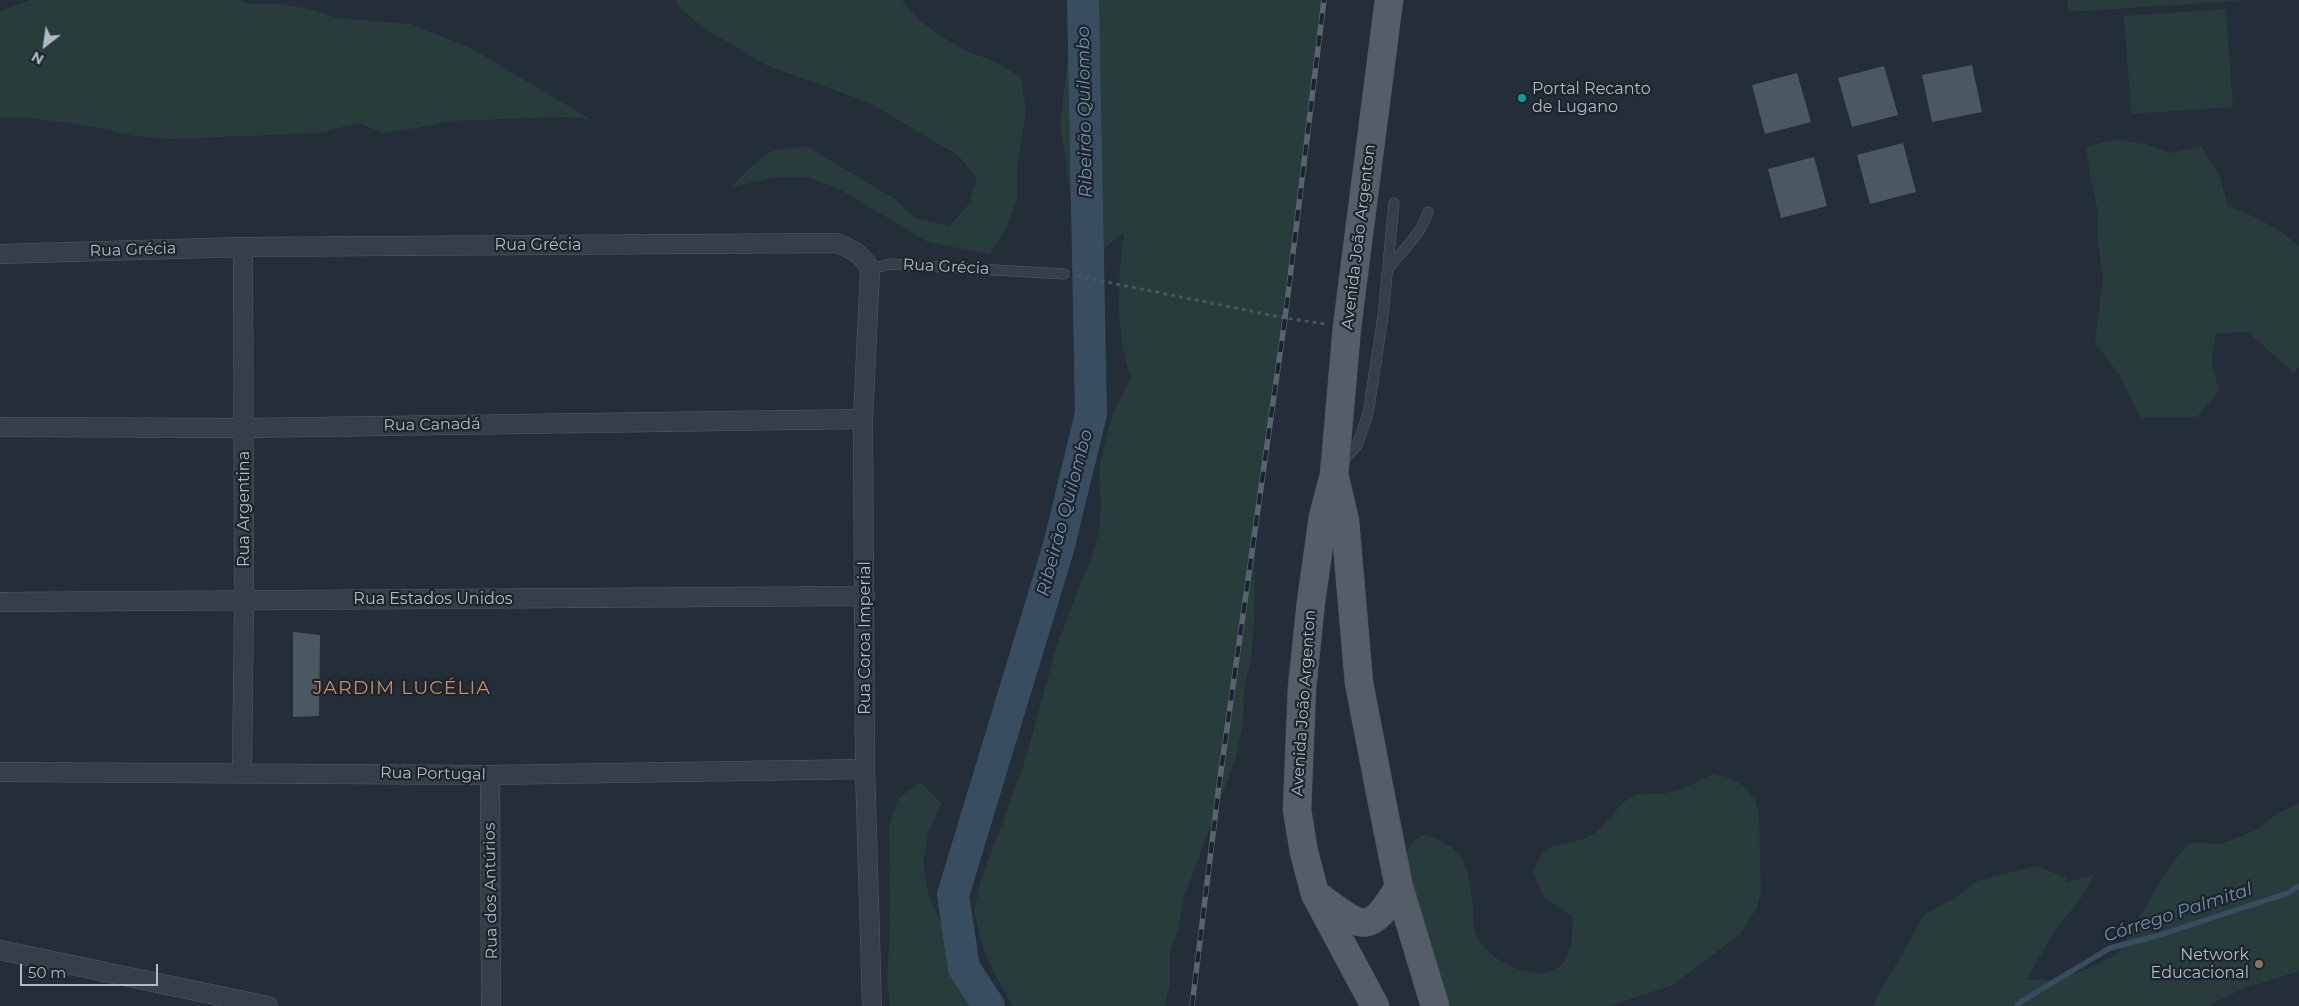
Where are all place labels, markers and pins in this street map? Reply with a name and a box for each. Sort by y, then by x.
place label: Portal Recanto de Lugano [1532,79,1651,117]
marker: Portal Recanto de Lugano [1516,92,1528,104]
place label: Network Educacional [2151,945,2249,983]
marker: Network Educacional [2253,958,2265,970]

